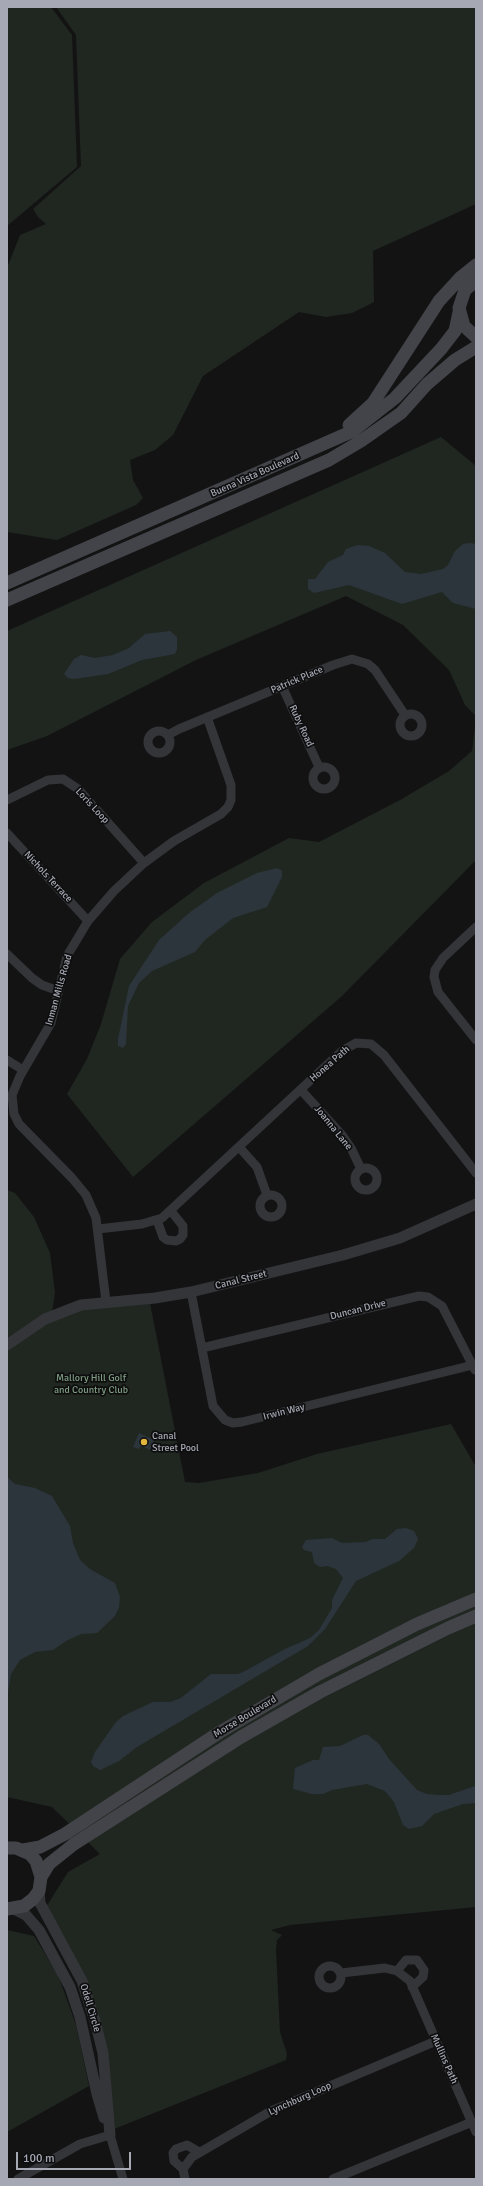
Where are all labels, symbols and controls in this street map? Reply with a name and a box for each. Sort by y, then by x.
street label: Buena Vista Boulevard [209,450,301,500]
street label: Patrick Place [269,664,325,696]
street label: Ruby Road [286,703,316,749]
street label: Loris Loop [73,786,111,826]
street label: Nichols Terrace [21,849,75,905]
street label: Inman Mills Road [43,953,75,1027]
street label: Honea Path [308,1043,352,1085]
street label: Joanna Lane [311,1103,355,1153]
street label: Canal Street [214,1268,268,1292]
street label: Duncan Drive [329,1297,387,1323]
park label: Mallory Hill Golf and Country Club [54,1372,128,1396]
street label: Irwin Way [262,1401,306,1423]
place label: Canal Street Pool [152,1430,199,1454]
marker: Canal Street Pool [139,1437,149,1447]
street label: Morse Boulevard [211,1693,279,1741]
street label: Odell Circle [77,1983,103,2033]
street label: Mullins Path [428,2032,460,2086]
street label: Lynchburg Loop [267,2080,333,2118]
scale bar [18,2144,133,2170]
text: 100 m [23,2151,55,2166]

